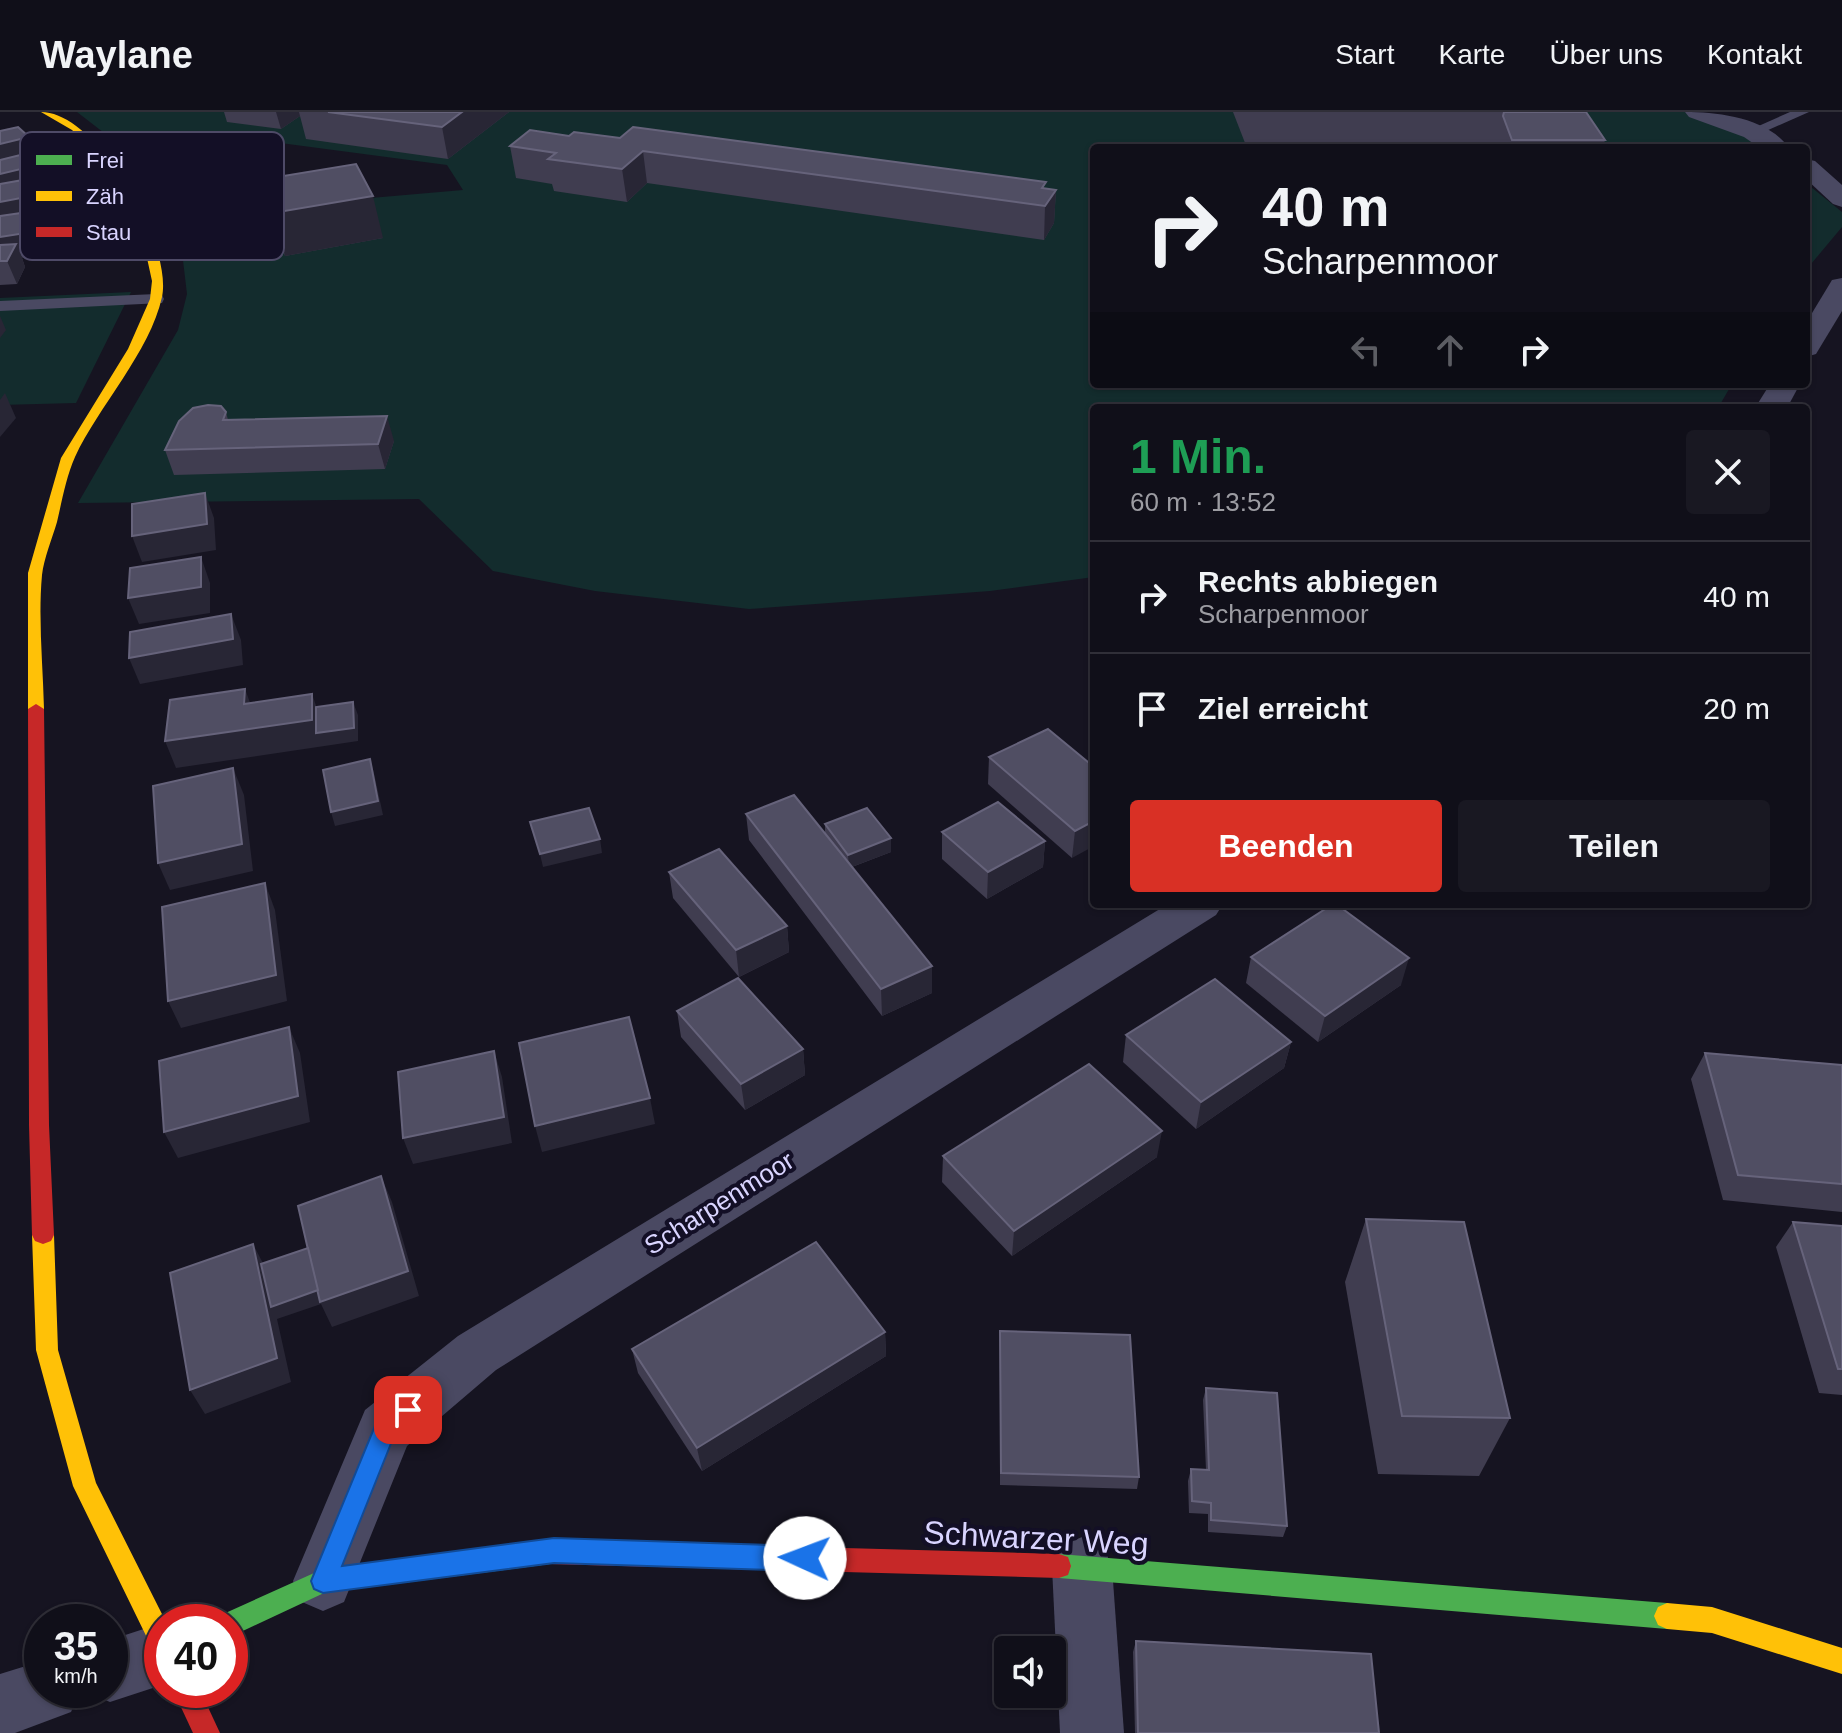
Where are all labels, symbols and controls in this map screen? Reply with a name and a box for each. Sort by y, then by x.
text: Waylane [40,34,193,76]
text: Start [1335,39,1394,70]
text: Karte [1438,39,1505,70]
text: Über uns [1549,39,1663,70]
text: Kontakt [1707,39,1802,70]
legend [20,132,284,260]
text: Frei [86,148,124,173]
text: 40 m [1262,175,1390,238]
icon: right [1130,176,1234,280]
text: Zäh [86,184,124,209]
text: Stau [86,220,131,245]
text: Scharpenmoor [1262,241,1498,282]
icon: left [1344,328,1388,372]
icon: ahead [1428,328,1472,372]
icon: right [1512,328,1556,372]
text: 1 Min. [1130,430,1266,483]
button: close [1686,430,1770,514]
text: 60 m · 13:52 [1130,487,1276,517]
text: Rechts abbiegen [1198,565,1438,598]
icon: right [1130,575,1174,619]
text: 40 m [1703,580,1770,613]
text: Scharpenmoor [1198,599,1369,629]
icon: arrive [1130,687,1174,731]
text: Ziel erreicht [1198,692,1368,725]
text: 20 m [1703,692,1770,725]
button: Beenden [1130,800,1442,892]
button: Teilen [1458,800,1770,892]
street label: Scharpenmoor [639,1145,800,1261]
pin [374,1376,442,1444]
icon: arrive [386,1388,430,1432]
street label: Schwarzer Weg [923,1514,1149,1562]
position arrow [763,1516,847,1600]
speed limit sign: 40 [144,1604,248,1708]
text: 35 [54,1624,98,1668]
map controls [994,1636,1066,1708]
button: sound [994,1636,1066,1708]
text: km/h [54,1665,98,1687]

